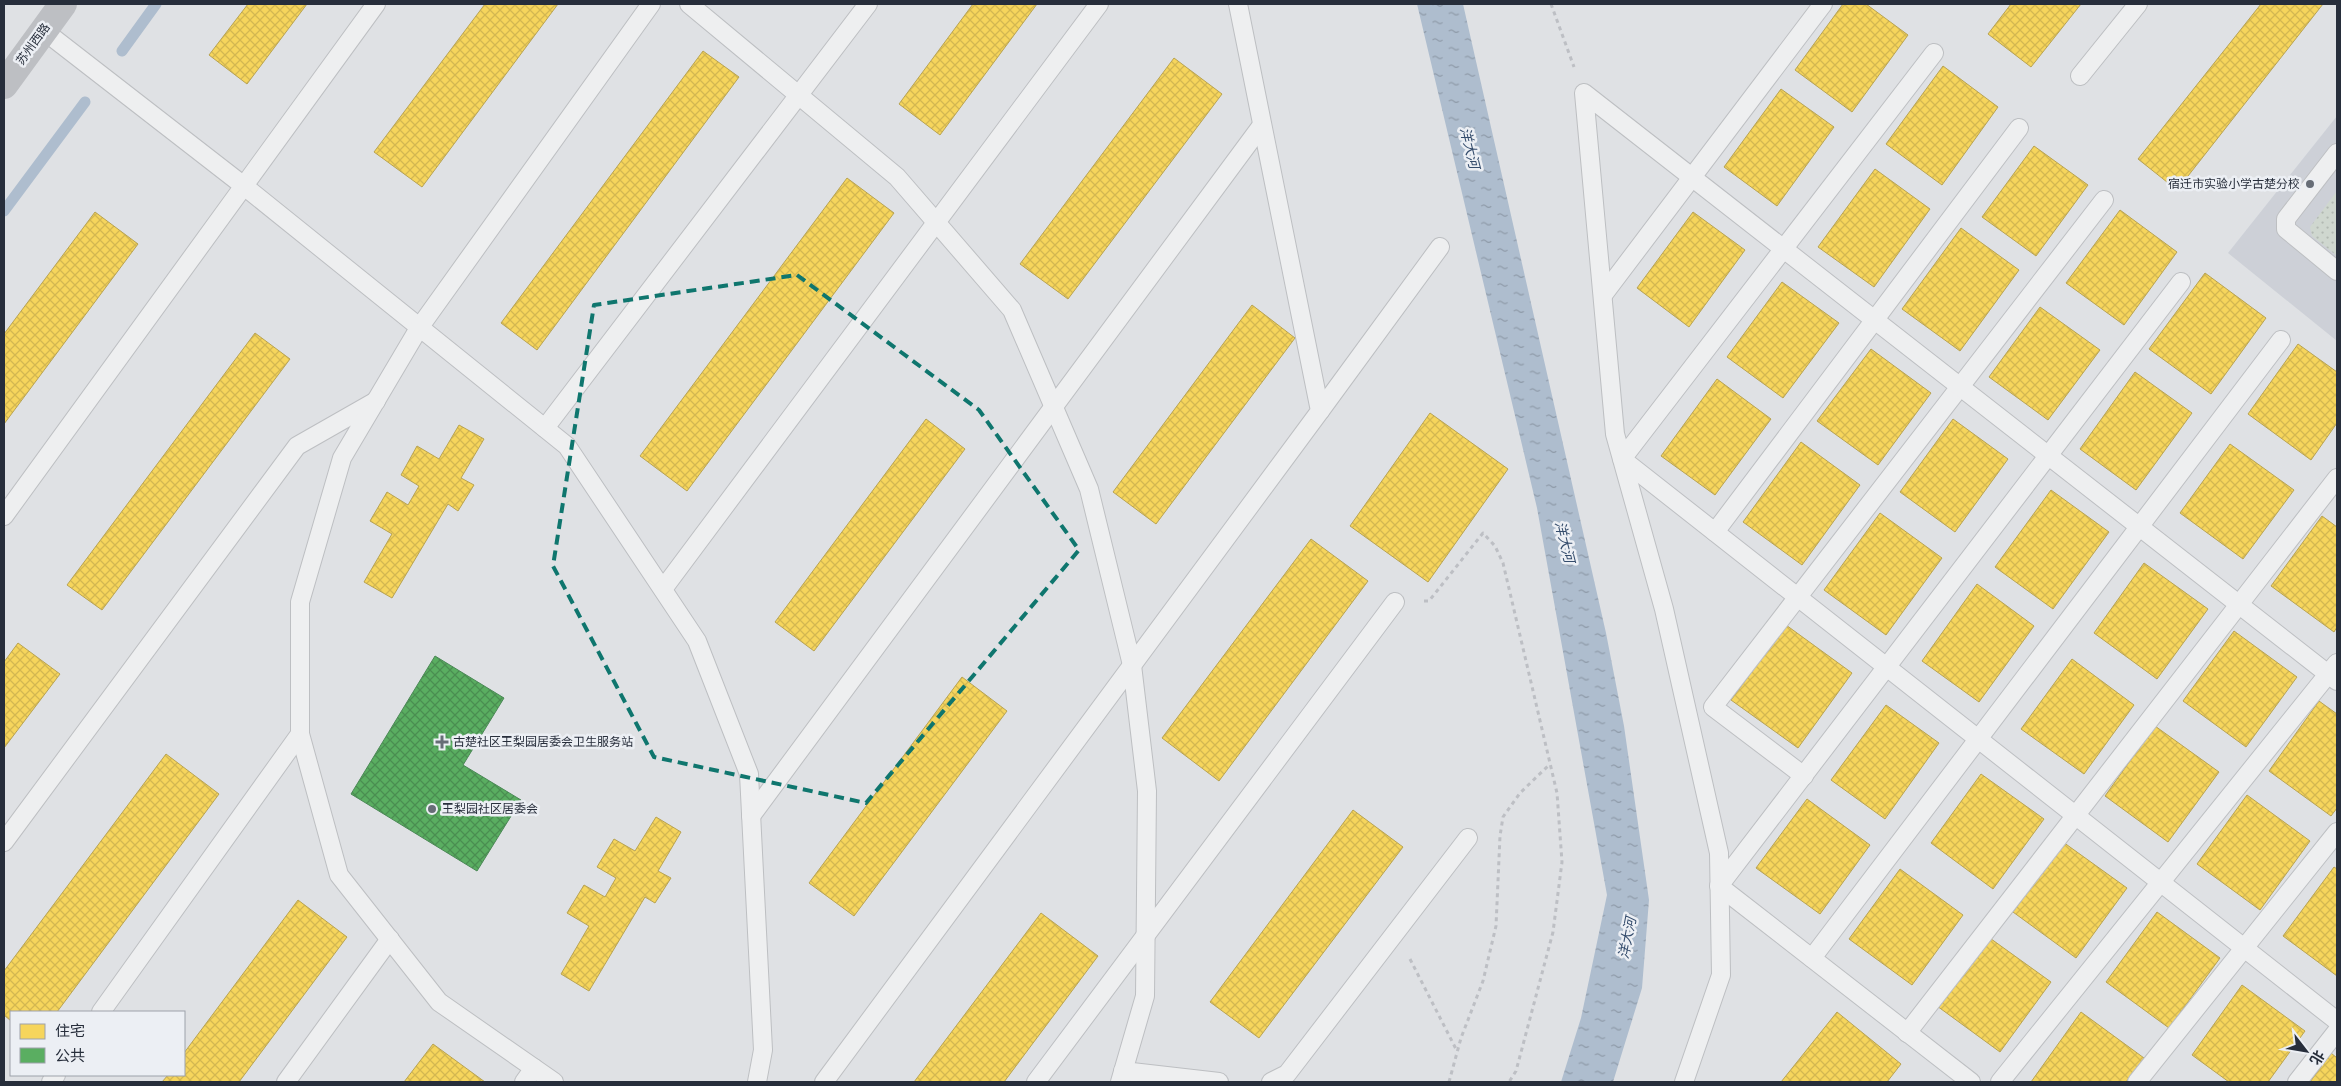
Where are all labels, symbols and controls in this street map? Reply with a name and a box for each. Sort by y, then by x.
street label: 苏州西路 [13,20,53,68]
water label: 洋大河 [1457,126,1484,173]
place label: 宿迁市实验小学古楚分校 [2168,177,2300,191]
marker: 宿迁市实验小学古楚分校 [2304,178,2316,190]
water label: 洋大河 [1552,520,1579,567]
marker: 古楚社区王梨园居委会卫生服务站 [435,735,449,749]
place label: 古楚社区王梨园居委会卫生服务站 [453,735,633,749]
place label: 王梨园社区居委会 [442,802,538,816]
marker: 王梨园社区居委会 [426,803,438,815]
water label: 洋大河 [1615,913,1639,960]
legend [10,1011,185,1076]
text: 住宅 [55,1022,85,1040]
north arrow [2281,1026,2331,1076]
text: 公共 [55,1047,85,1065]
text: 北 [2307,1048,2328,1068]

